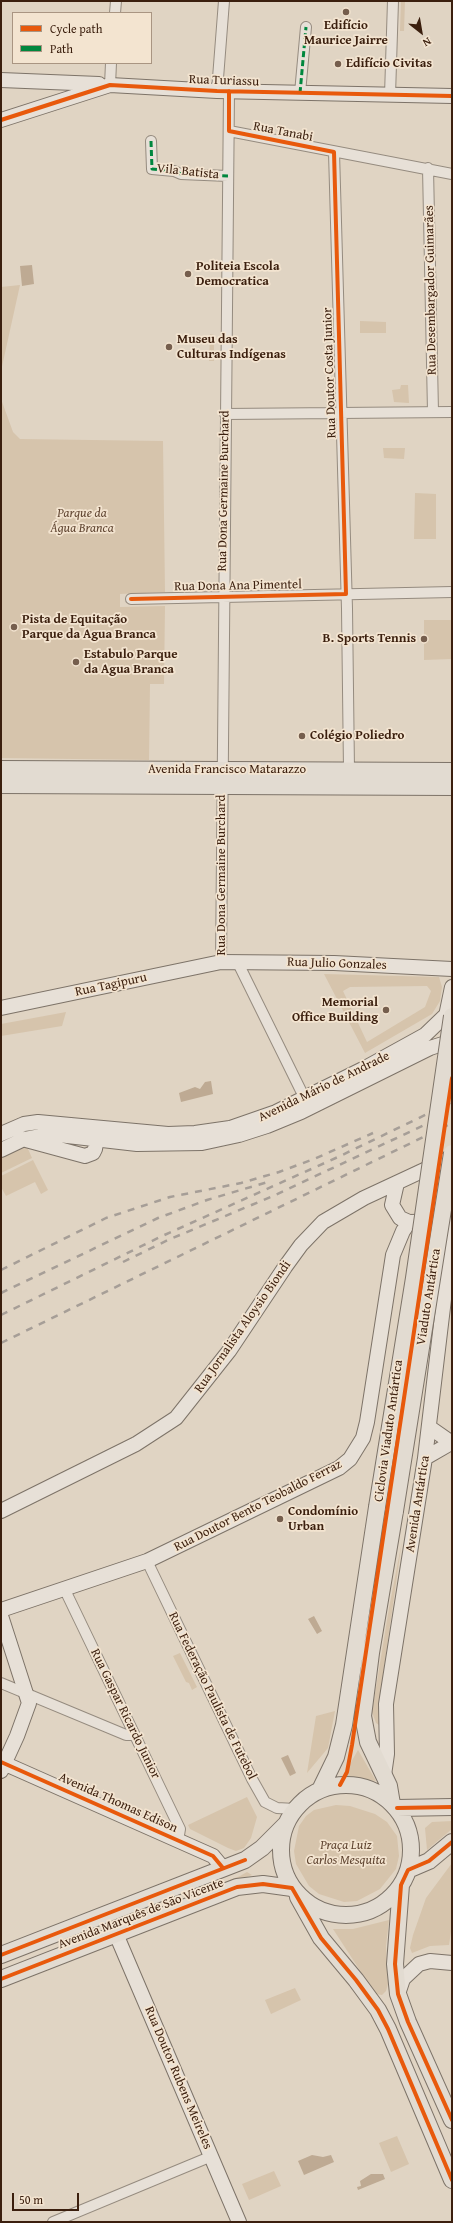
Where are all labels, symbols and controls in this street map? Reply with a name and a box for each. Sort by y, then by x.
marker: Edifício Maurice Jairre [341,7,351,17]
legend [12,12,152,64]
north arrow [401,12,441,52]
place label: Edifício Maurice Jairre [304,18,388,49]
text: Cycle path [50,20,102,37]
text: N [420,34,434,51]
text: Path [50,40,73,57]
place label: Edifício Civitas [346,56,432,72]
marker: Edifício Civitas [333,59,343,69]
street label: Rua Turiassu [189,72,259,90]
street label: Rua Tanabi [252,119,314,145]
street label: Vila Batista [156,161,220,183]
street label: Rua Desembargador Guimarães [422,205,440,375]
place label: Politeia Escola Democratica [196,259,280,290]
marker: Politeia Escola Democratica [183,269,193,279]
street label: Rua Doutor Costa Junior [320,307,340,439]
place label: Museu das Culturas Indígenas [177,332,286,363]
marker: Museu das Culturas Indígenas [164,342,174,352]
street label: Rua Dona Germaine Burchard [215,410,233,572]
park label: Parque da Água Branca [50,506,114,537]
street label: Rua Dona Ana Pimentel [174,577,302,595]
place label: Pista de Equitação Parque da Agua Branca [22,612,156,643]
marker: Pista de Equitação Parque da Agua Branca [9,622,19,632]
place label: B. Sports Tennis [322,631,416,647]
marker: B. Sports Tennis [419,634,429,644]
place label: Estabulo Parque da Agua Branca [84,647,178,678]
marker: Estabulo Parque da Agua Branca [71,657,81,667]
place label: Colégio Poliedro [310,728,404,744]
marker: Colégio Poliedro [297,731,307,741]
street label: Avenida Francisco Matarazzo [148,762,306,778]
street label: Rua Dona Germaine Burchard [214,795,230,955]
street label: Rua Julio Gonzales [287,954,387,974]
street label: Rua Tagipuru [74,970,148,1000]
place label: Memorial Office Building [292,995,378,1026]
marker: Memorial Office Building [381,1005,391,1015]
street label: Avenida Mário de Andrade [256,1048,392,1126]
street label: Viaduto Antártica [414,1247,444,1347]
street label: Rua Jornalista Aloysio Biondi [191,1258,295,1396]
street label: Ciclovia Viaduto Antártica [371,1359,407,1503]
street label: Avenida Antártica [403,1454,433,1554]
street label: Rua Doutor Bento Teobaldo Ferraz [172,1457,344,1555]
place label: Condomínio Urban [288,1504,358,1535]
marker: Condomínio Urban [275,1514,285,1524]
street label: Rua Federação Paulista de Futebol [165,1610,259,1782]
street label: Rua Gaspar Ricardo Junior [87,1646,163,1782]
street label: Avenida Thomas Edison [56,1770,180,1836]
park label: Praça Luiz Carlos Mesquita [306,1838,386,1869]
street label: Avenida Marquês de São Vicente [56,1875,226,1953]
street label: Rua Doutor Rubens Meireles [141,2004,215,2152]
scale bar [14,2185,81,2211]
text: 50 m [19,2191,43,2208]

